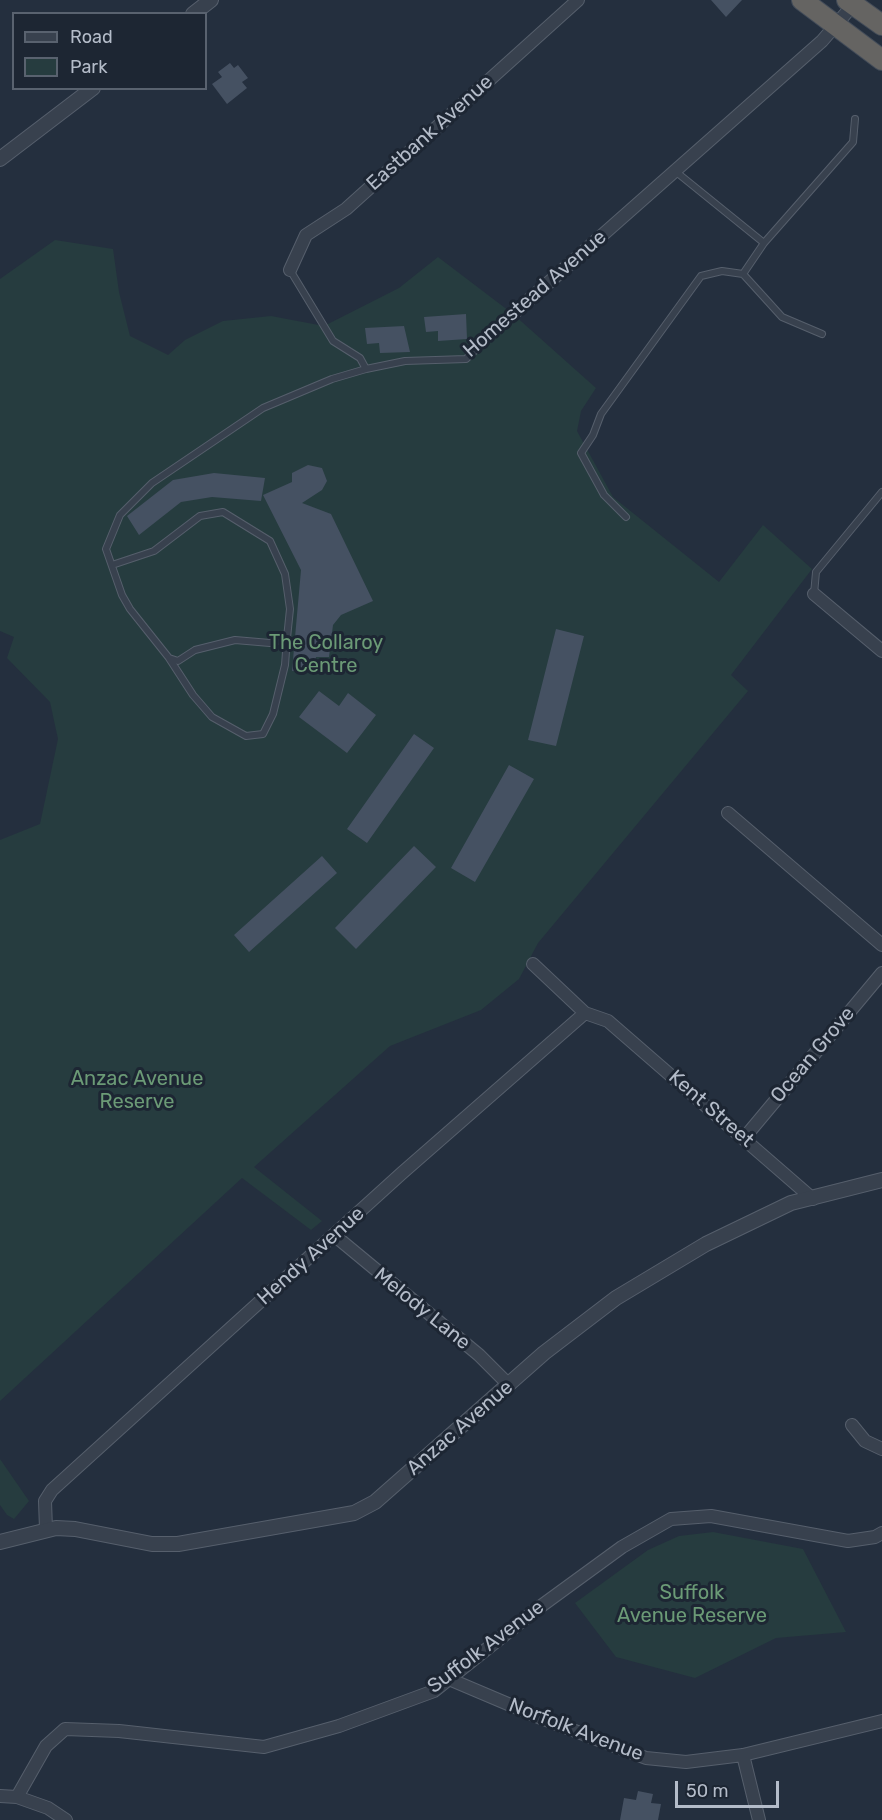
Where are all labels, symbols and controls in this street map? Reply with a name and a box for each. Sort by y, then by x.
legend [12,12,207,90]
text: Road [70,26,113,48]
text: Park [70,56,107,78]
street label: Eastbank Avenue [362,70,498,196]
street label: Homestead Avenue [459,225,611,363]
park label: The Collaroy Centre [269,631,383,678]
street label: Ocean Grove [766,1002,860,1108]
street label: Kent Street [663,1065,759,1153]
park label: Anzac Avenue Reserve [71,1067,203,1114]
street label: Hendy Avenue [253,1202,369,1310]
street label: Melody Lane [369,1263,475,1355]
street label: Anzac Avenue [402,1375,518,1481]
park label: Suffolk Avenue Reserve [617,1581,767,1628]
street label: Suffolk Avenue [423,1595,549,1699]
street label: Norfolk Avenue [505,1693,647,1767]
scale bar [678,1769,782,1807]
text: 50 m [686,1780,729,1802]

